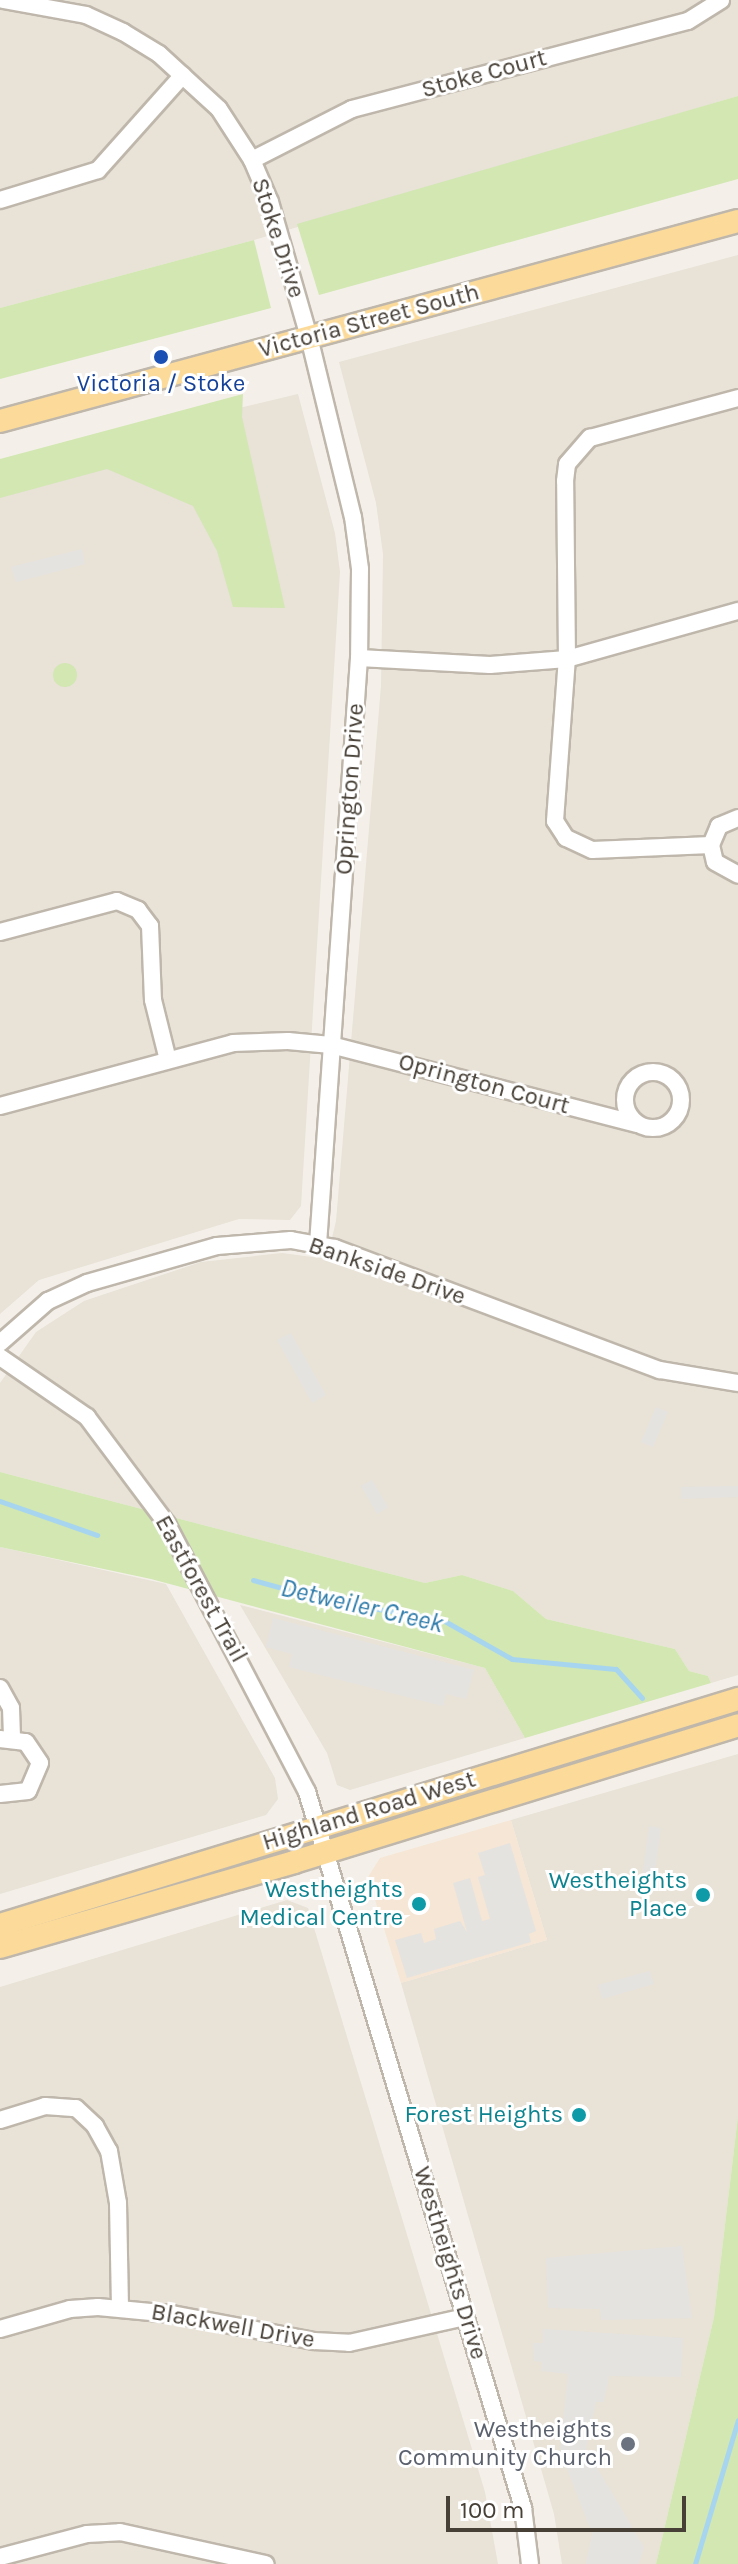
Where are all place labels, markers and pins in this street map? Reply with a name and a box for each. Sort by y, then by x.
marker: Victoria / Stoke [152,348,170,366]
place label: Victoria / Stoke [77,370,245,398]
place label: Westheights Place [549,1867,687,1923]
place label: Westheights Medical Centre [239,1876,403,1932]
marker: Westheights Place [694,1886,712,1904]
marker: Westheights Medical Centre [410,1895,428,1913]
place label: Forest Heights [404,2101,563,2129]
marker: Forest Heights [570,2106,588,2124]
place label: Westheights Community Church [398,2416,612,2472]
marker: Westheights Community Church [619,2435,637,2453]

